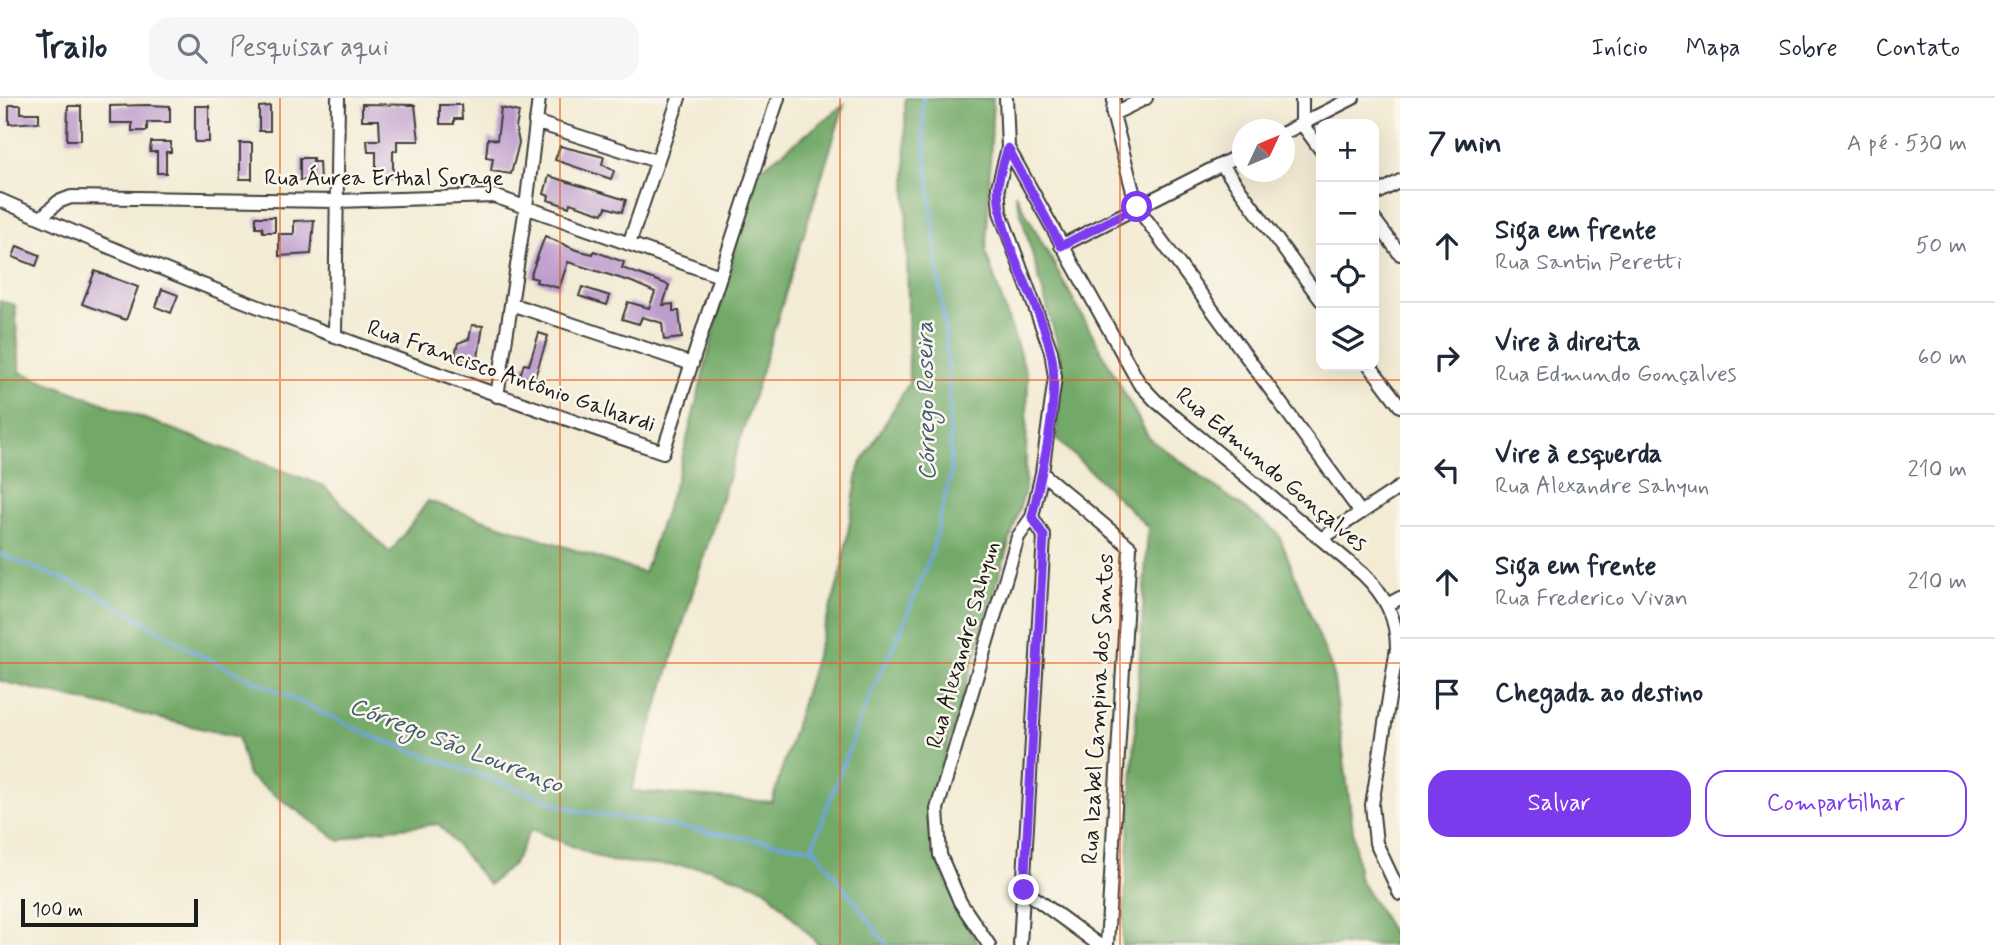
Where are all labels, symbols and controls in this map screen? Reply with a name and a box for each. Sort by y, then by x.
search box [149,17,639,80]
text: Trailo [35,26,107,70]
icon: search [173,29,211,67]
text: Pesquisar aqui [229,31,389,65]
text: Início [1591,33,1648,64]
text: Mapa [1686,33,1740,64]
text: Sobre [1778,33,1838,64]
text: Contato [1876,33,1960,64]
north arrow [1232,119,1295,182]
map controls [1316,119,1379,371]
button: + [1316,119,1379,182]
text: 7 min [1428,124,1502,163]
text: A pé · 530 m [1847,129,1967,159]
street label: Rua Áurea Erthal Sorage [264,164,504,194]
button: − [1316,182,1379,245]
route start [1121,191,1152,222]
text: Siga em frente [1495,214,1656,248]
icon: ahead [1428,227,1466,265]
text: 50 m [1916,231,1967,261]
button: locate [1316,245,1379,308]
text: Rua Santin Peretti [1495,248,1682,278]
button: layers [1316,308,1379,371]
street label: Rua Francisco Antônio Galhardi [363,313,659,441]
water label: Córrego Roseira [910,321,946,481]
text: Vire à direita [1495,326,1641,360]
icon: right [1428,339,1466,377]
text: 60 m [1918,343,1967,373]
text: Rua Edmundo Gonçalves [1495,360,1737,390]
street label: Rua Edmundo Gonçalves [1169,381,1373,559]
text: Vire à esquerda [1495,438,1662,472]
icon: left [1428,451,1466,489]
text: 210 m [1907,455,1967,485]
text: Rua Alexandre Sahyun [1495,472,1709,502]
street label: Rua Alexandre Sahyun [920,538,1008,752]
text: Siga em frente [1495,550,1656,584]
street label: Rua Izabel Campina dos Santos [1076,553,1122,865]
icon: ahead [1428,563,1466,601]
text: 210 m [1907,567,1967,597]
text: Rua Frederico Vivan [1495,584,1688,614]
icon: arrive [1428,675,1466,713]
text: Chegada ao destino [1495,677,1703,711]
water label: Córrego São Lourenço [344,691,568,803]
button: Salvar [1428,770,1691,837]
button: Compartilhar [1705,770,1967,837]
route end [1008,874,1039,905]
scale bar [21,896,198,928]
text: 100 m [32,898,83,923]

